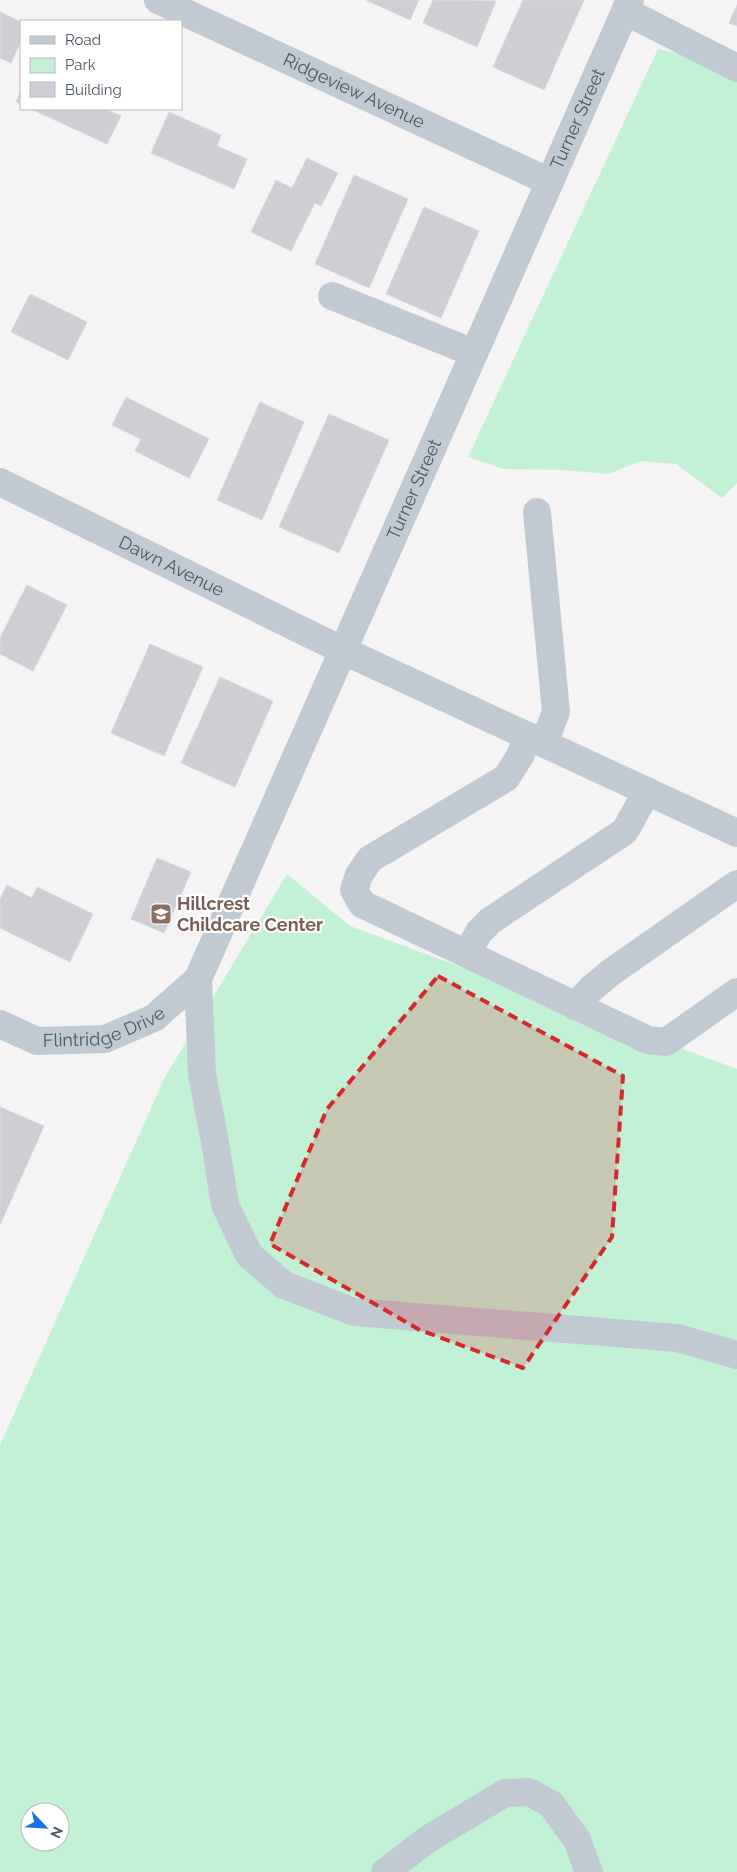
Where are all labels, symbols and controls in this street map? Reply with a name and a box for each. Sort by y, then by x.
legend [20,20,182,110]
text: Road [65,31,101,49]
street label: Ridgeview Avenue [280,49,429,133]
text: Park [65,56,96,74]
street label: Turner Street [546,65,609,172]
text: Building [65,81,122,99]
street label: Turner Street [382,436,445,543]
street label: Dawn Avenue [116,531,228,601]
place label: Hillcrest Childcare Center [177,893,323,935]
school or university icon: Hillcrest Childcare Center [149,902,173,926]
street label: Flintridge Drive [43,1002,169,1051]
north arrow [20,1802,70,1852]
text: N [47,1824,66,1841]

